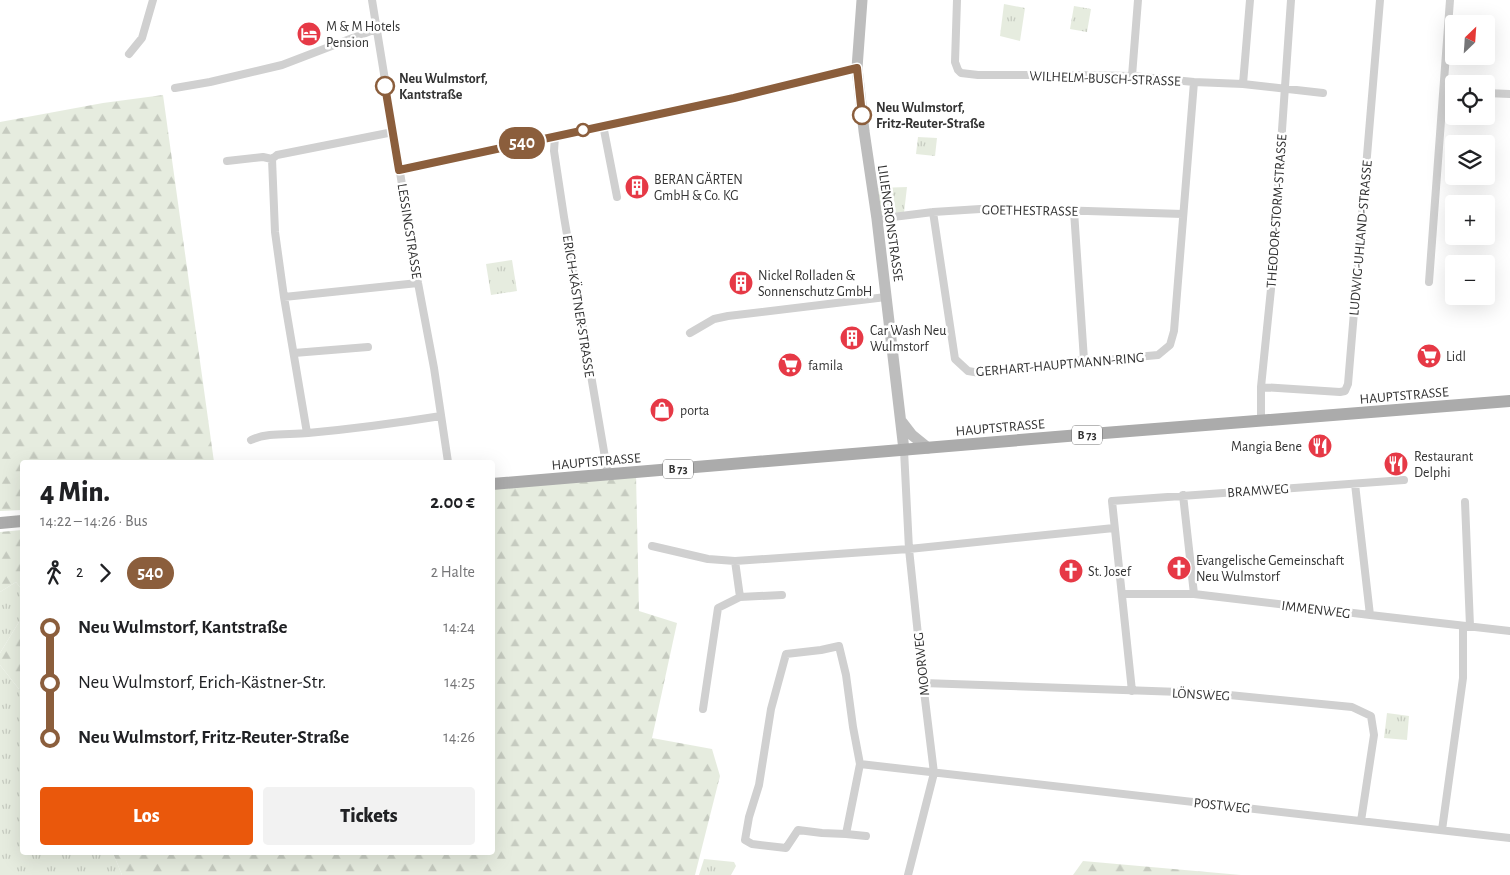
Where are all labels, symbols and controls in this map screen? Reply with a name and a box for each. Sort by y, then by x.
north arrow [1445,15,1495,65]
map controls [1445,15,1495,305]
place label: M & M Hotels Pension [326,20,400,50]
hotel icon: M & M Hotels Pension [296,21,322,47]
street label: WILHELM-BUSCH-STRASSE [1029,69,1181,89]
place label: Neu Wulmstorf, Kantstraße [399,72,488,102]
button: locate [1445,75,1495,125]
marker: Neu Wulmstorf, Kantstraße [375,76,395,96]
place label: Neu Wulmstorf, Fritz-Reuter-Straße [876,101,985,131]
marker: Neu Wulmstorf, Fritz-Reuter-Straße [852,105,872,125]
unlabelled marker [576,123,590,137]
line badge: 540 [493,127,551,159]
street label: THEODOR-STORM-STRASSE [1265,133,1289,288]
text: 540 [509,134,535,152]
button: layers [1445,135,1495,185]
street label: LUDWIG-UHLAND-STRASSE [1347,160,1375,316]
street label: LILIENCRONSTRASSE [875,164,905,283]
place label: BERAN GÄRTEN GmbH & Co. KG [654,171,743,203]
building icon: BERAN GÄRTEN GmbH & Co. KG [624,174,650,200]
street label: LESSINGSTRASSE [395,182,423,280]
button: + [1445,195,1495,245]
street label: GOETHESTRASSE [982,203,1078,219]
street label: ERICH-KÄSTNER-STRASSE [560,234,598,379]
button: − [1445,255,1495,305]
place label: Nickel Rolladen & Sonnenschutz GmbH [758,269,872,299]
building icon: Nickel Rolladen & Sonnenschutz GmbH [728,270,754,296]
place label: Car Wash Neu Wulmstorf [870,324,946,354]
building icon: Car Wash Neu Wulmstorf [839,325,865,351]
supermarket icon: Lidl [1416,343,1442,369]
place label: Lidl [1446,350,1466,364]
street label: GERHART-HAUPTMANN-RING [975,351,1145,379]
supermarket icon: famila [777,352,803,378]
place label: famila [808,359,843,373]
street label: HAUPTSTRASSE [1359,385,1449,407]
shop icon: porta [649,397,675,423]
place label: porta [680,404,710,418]
street label: HAUPTSTRASSE [955,417,1045,439]
road number: B 73 [1072,426,1102,444]
restaurant icon: Mangia Bene [1307,433,1333,459]
place label: Mangia Bene [1231,440,1302,454]
place label: Restaurant Delphi [1414,450,1474,480]
street label: HAUPTSTRASSE [551,451,641,473]
restaurant icon: Restaurant Delphi [1383,451,1409,477]
road number: B 73 [663,459,693,478]
text: 4 Min. [40,479,110,507]
street label: BRAMWEG [1227,482,1289,500]
text: 2.00 € [430,493,475,512]
text: 14:22 – 14:26 · Bus [40,513,148,529]
place label: Evangelische Gemeinschaft Neu Wulmstorf [1196,554,1345,584]
church icon: Evangelische Gemeinschaft Neu Wulmstorf [1166,555,1192,581]
church icon: St. Josef [1058,558,1084,584]
icon: walk [40,559,68,587]
icon: forward [91,559,119,587]
text: 2 [76,564,83,580]
text: 540 [137,564,164,582]
text: 2 Halte [431,564,475,580]
place label: St. Josef [1088,565,1132,579]
street label: IMMENWEG [1281,599,1351,621]
text: Neu Wulmstorf, Kantstraße [78,618,287,637]
text: 14:24 [443,619,475,635]
street label: MOORWEG [912,631,932,696]
text: Neu Wulmstorf, Erich-Kästner-Str. [78,673,326,692]
text: 14:25 [444,674,475,690]
street label: LÖNSWEG [1172,683,1230,704]
text: Neu Wulmstorf, Fritz-Reuter-Straße [78,728,349,747]
text: 14:26 [443,729,475,745]
button: Los [40,787,253,845]
button: Tickets [263,787,475,845]
street label: POSTWEG [1193,796,1251,816]

